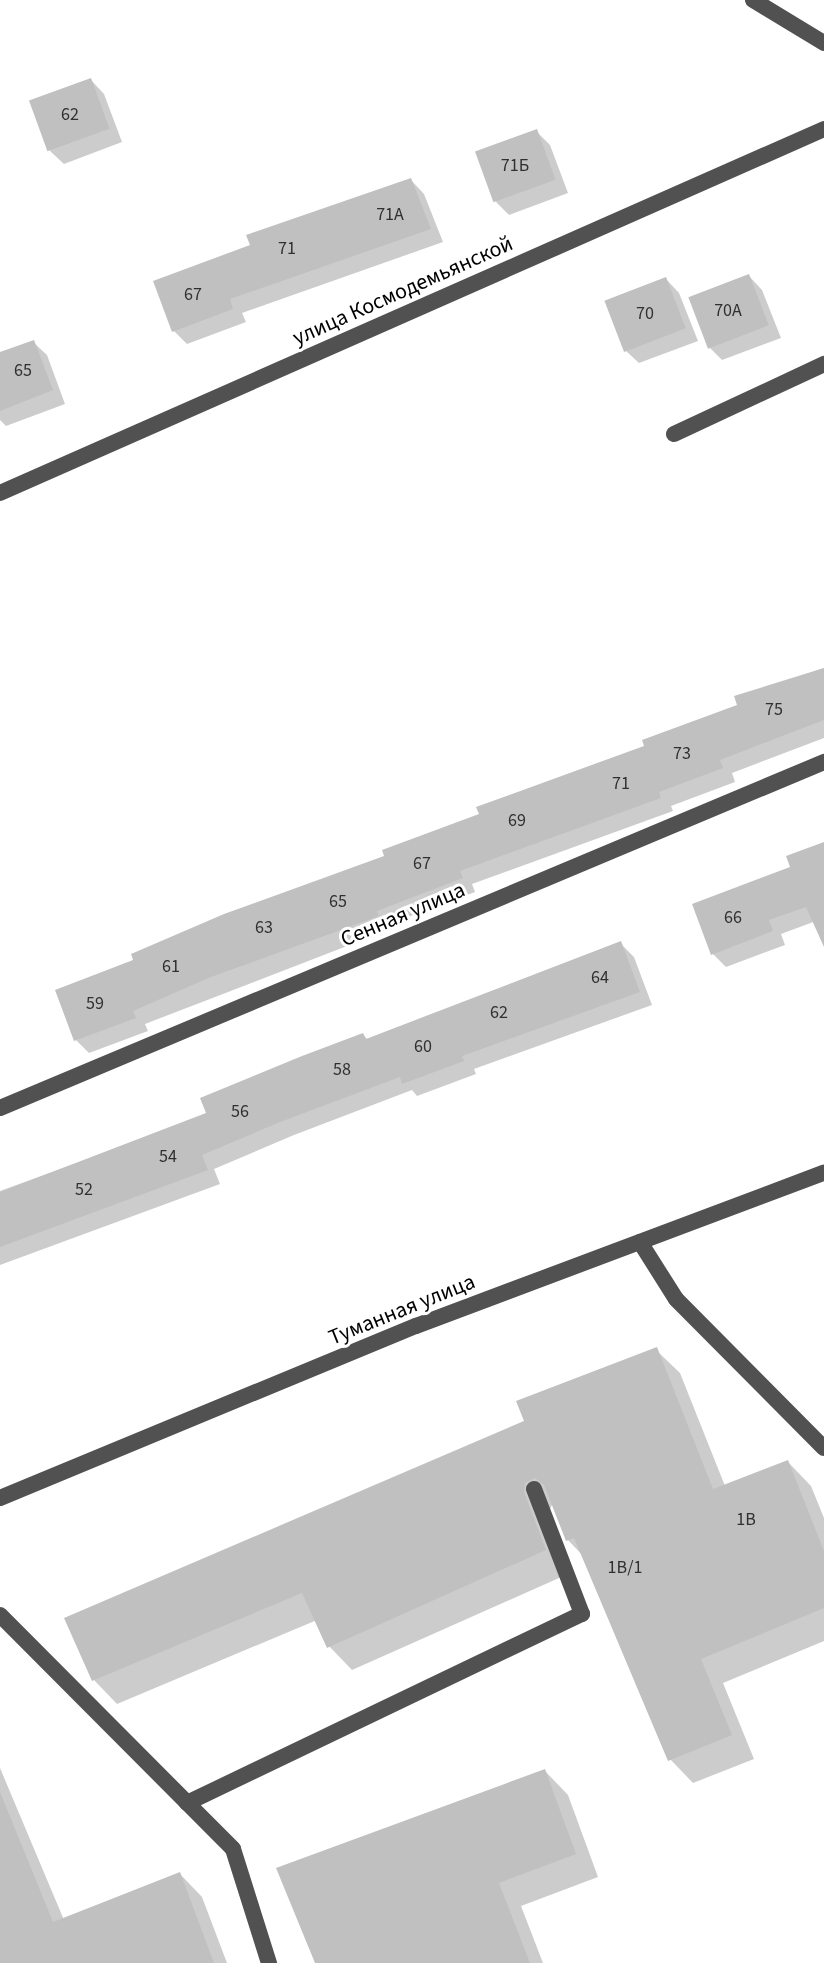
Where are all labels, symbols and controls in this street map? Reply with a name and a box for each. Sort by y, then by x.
house number: 62 [61,104,79,126]
house number: 71Б [501,155,529,177]
house number: 71А [376,204,404,226]
street label: улица Космодемьянской [289,231,517,351]
house number: 71 [278,238,296,260]
house number: 67 [184,284,202,306]
house number: 70А [714,300,742,322]
house number: 70 [636,303,654,325]
house number: 65 [14,360,32,382]
house number: 75 [765,699,783,721]
house number: 73 [673,743,691,765]
house number: 71 [612,773,630,795]
house number: 69 [508,810,526,832]
house number: 67 [413,853,431,875]
street label: Сенная улица [337,877,469,953]
house number: 65 [329,891,347,913]
house number: 66 [724,907,742,929]
house number: 63 [255,917,273,939]
house number: 61 [162,956,180,978]
house number: 64 [591,967,609,989]
house number: 59 [86,993,104,1015]
house number: 62 [490,1002,508,1024]
house number: 60 [414,1036,432,1058]
house number: 58 [333,1059,351,1081]
house number: 56 [231,1101,249,1123]
house number: 54 [159,1146,177,1168]
house number: 52 [75,1179,93,1201]
street label: Туманная улица [325,1269,479,1351]
house number: 1В [736,1509,756,1531]
house number: 1В/1 [608,1557,642,1579]

